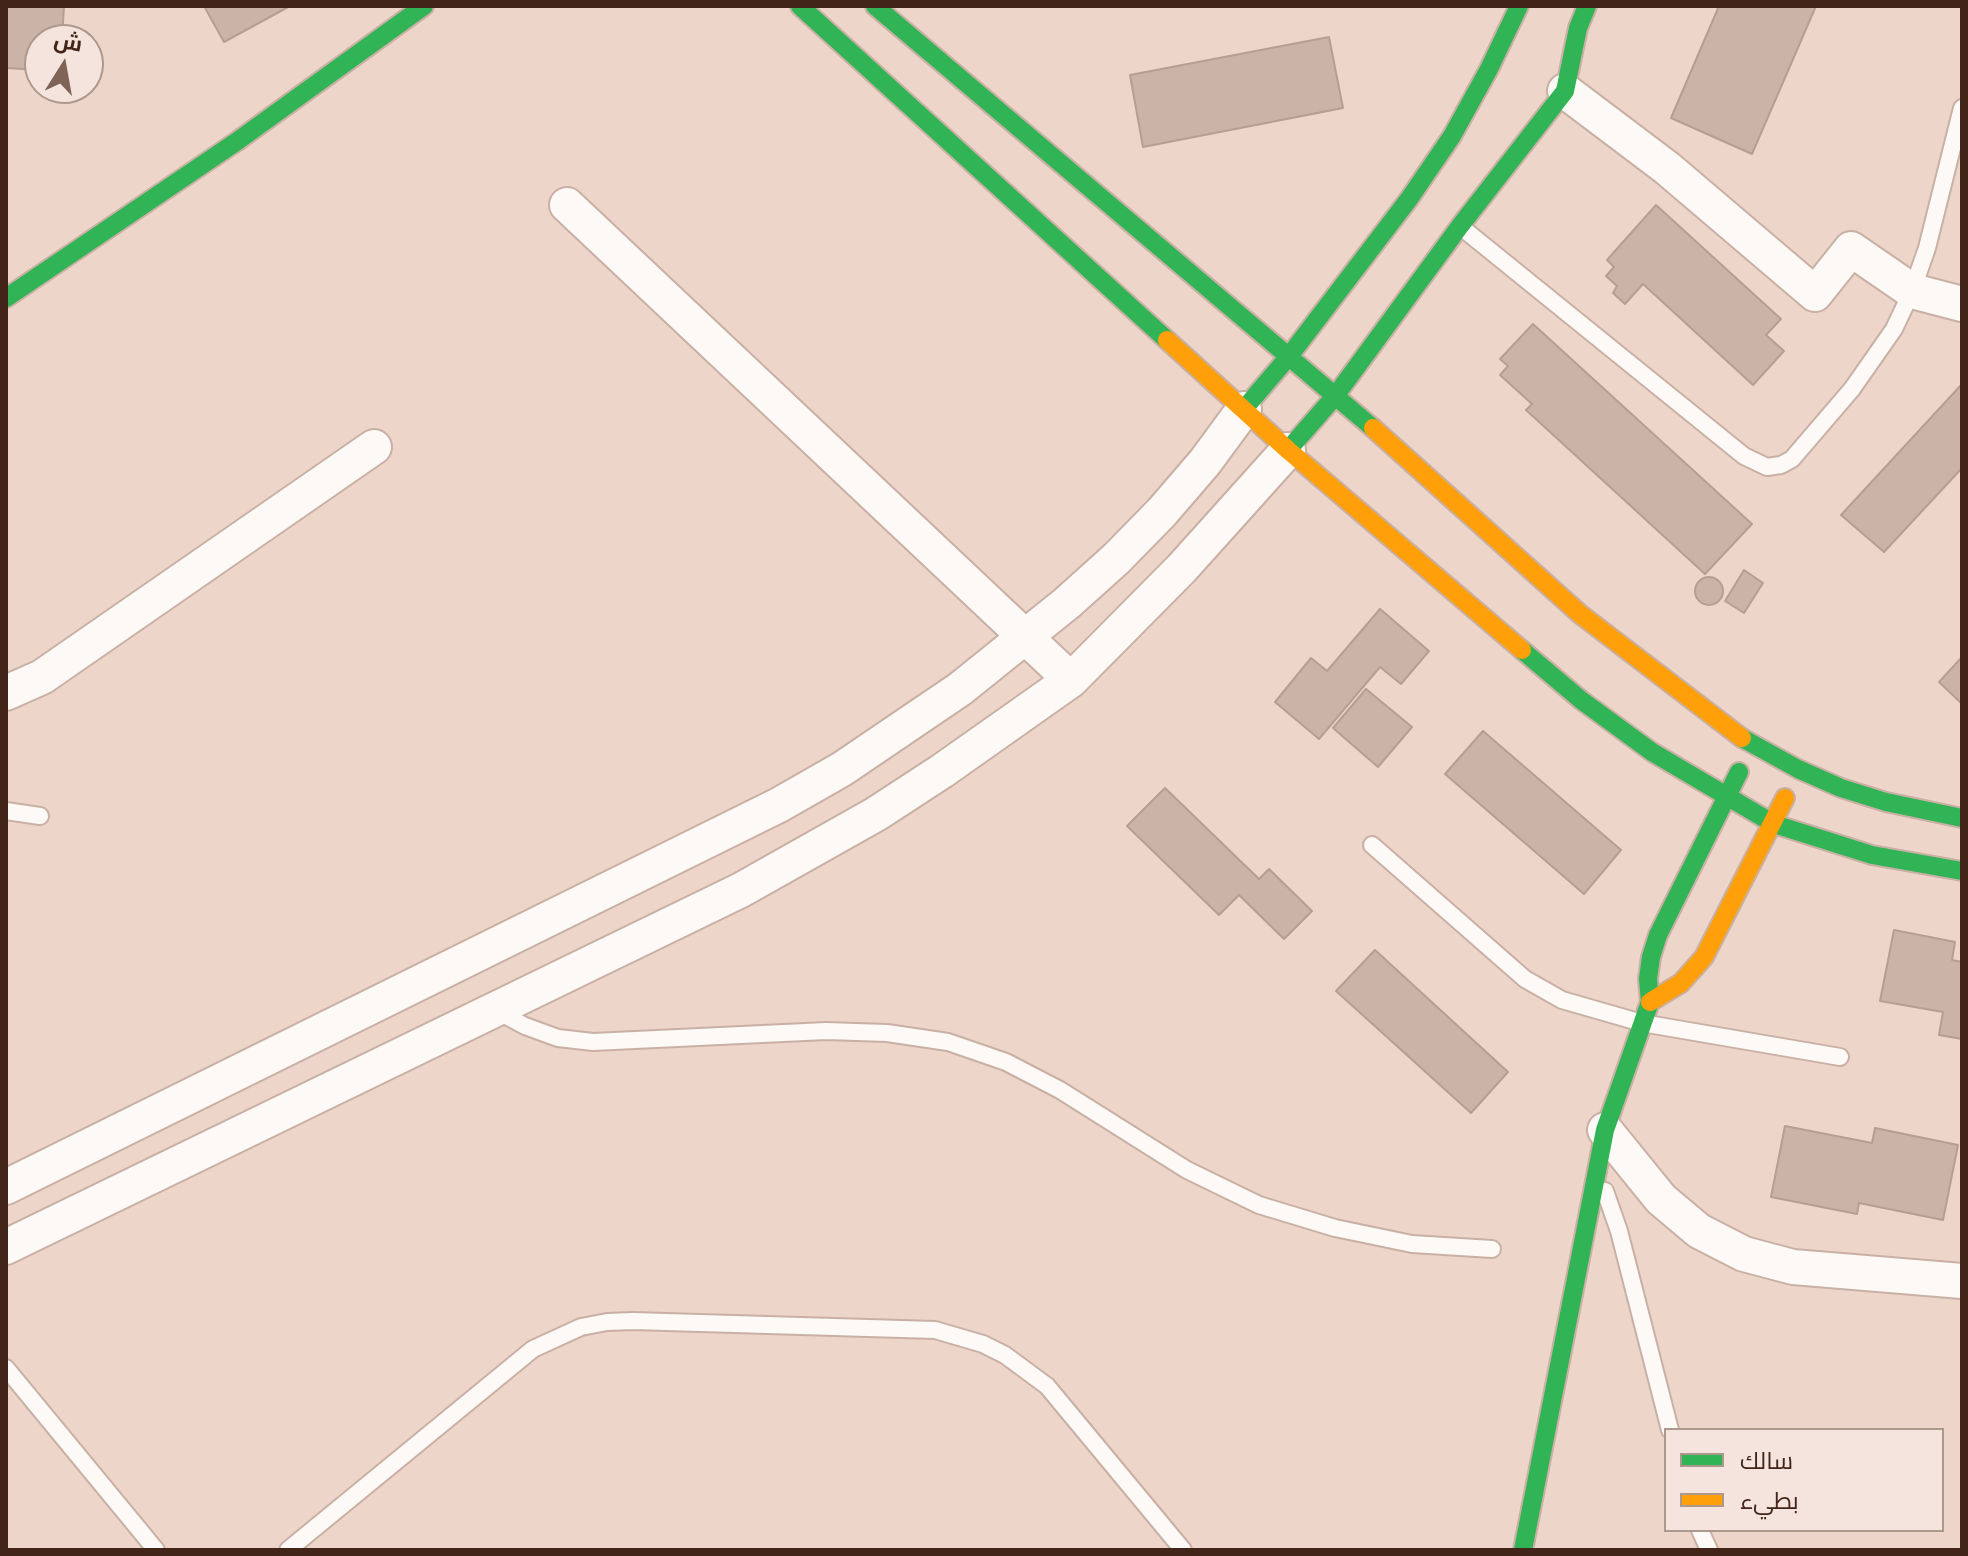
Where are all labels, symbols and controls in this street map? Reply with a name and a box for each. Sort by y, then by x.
north arrow [24,24,104,104]
text: ش [52,26,85,58]
legend [1664,1428,1944,1532]
text: سالك [1740,1446,1793,1476]
text: بطيء [1740,1486,1799,1516]

